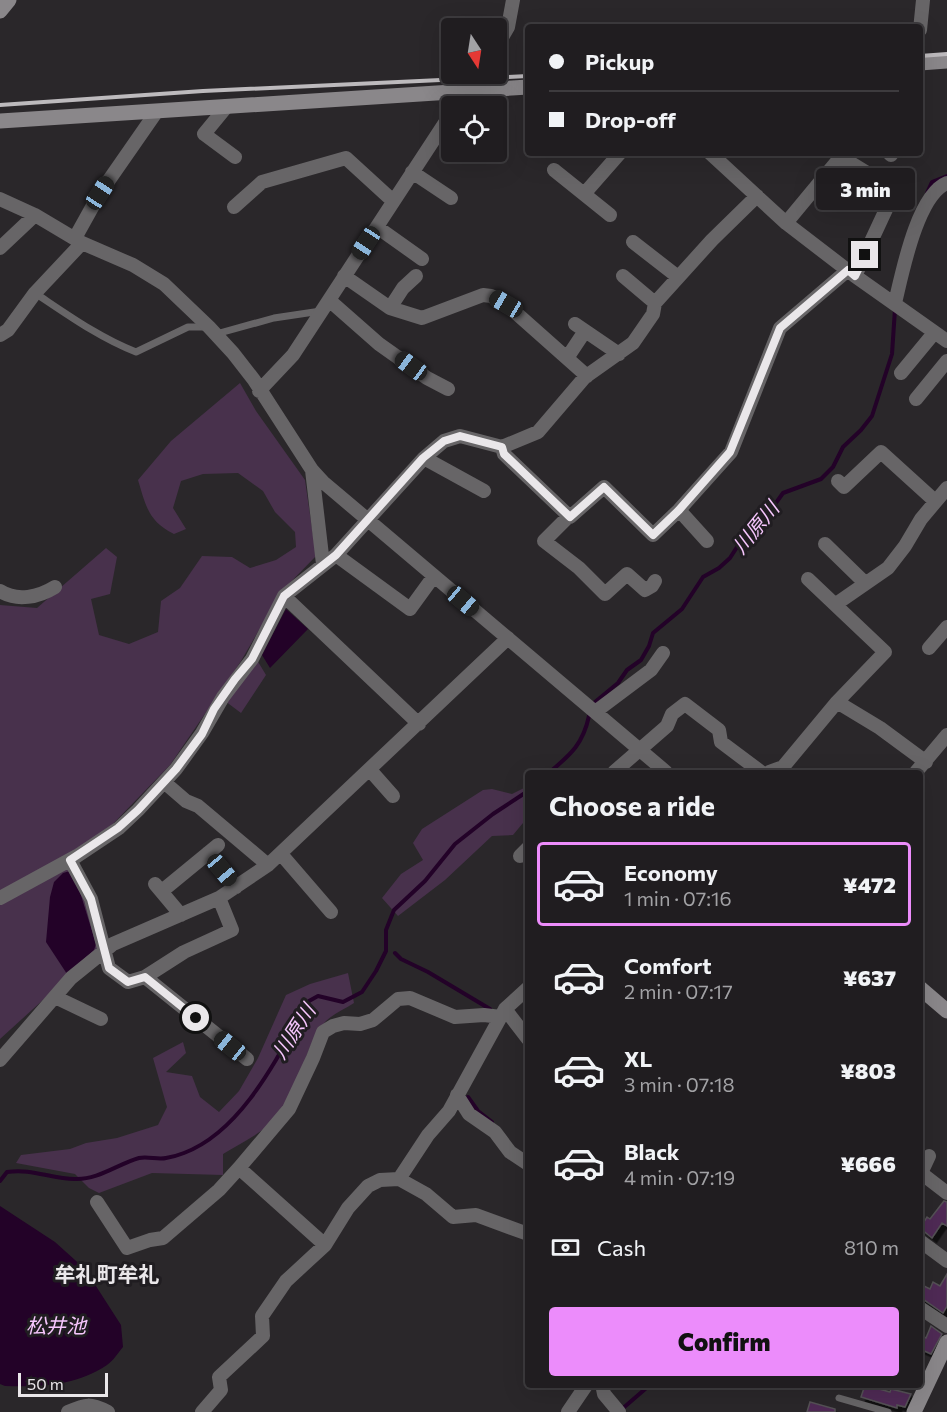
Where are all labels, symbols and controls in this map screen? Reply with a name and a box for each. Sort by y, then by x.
north arrow [441,18,507,84]
map controls [441,18,507,162]
text: Pickup [585,48,654,75]
button: locate [441,96,507,162]
text: Drop-off [585,106,676,133]
callout: 3 min [816,168,914,210]
car [83,173,117,213]
text: 3 min [840,177,891,201]
car [349,223,383,263]
route end [851,241,878,268]
car [486,287,526,321]
car [391,348,431,384]
water label: 川原川 [727,495,784,558]
car [443,583,483,619]
text: Choose a ride [549,789,715,822]
car [204,850,240,890]
icon: car [552,857,606,911]
text: Economy [624,859,718,886]
text: ¥472 [843,871,896,898]
text: 1 min · 07:16 [624,886,732,910]
icon: car [552,950,606,1004]
text: Comfort [624,952,712,979]
text: ¥637 [843,964,896,991]
text: 2 min · 07:17 [624,979,733,1003]
water label: 川原川 [267,998,320,1063]
route start [182,1004,209,1031]
car [210,1028,250,1064]
icon: car [552,1043,606,1097]
text: XL [624,1045,652,1072]
text: ¥803 [840,1057,896,1084]
text: 3 min · 07:18 [624,1072,735,1096]
icon: car [552,1136,606,1190]
text: Black [624,1138,679,1165]
text: ¥666 [841,1150,896,1177]
text: 4 min · 07:19 [624,1165,735,1189]
icon: cash [549,1231,582,1264]
text: Cash [597,1234,646,1261]
text: 810 m [844,1235,899,1259]
district label: 牟礼町牟礼 [55,1261,160,1286]
button: Confirm [549,1307,899,1376]
water label: 松井池 [26,1313,88,1337]
scale bar [18,1370,108,1398]
text: 50 m [27,1374,64,1393]

